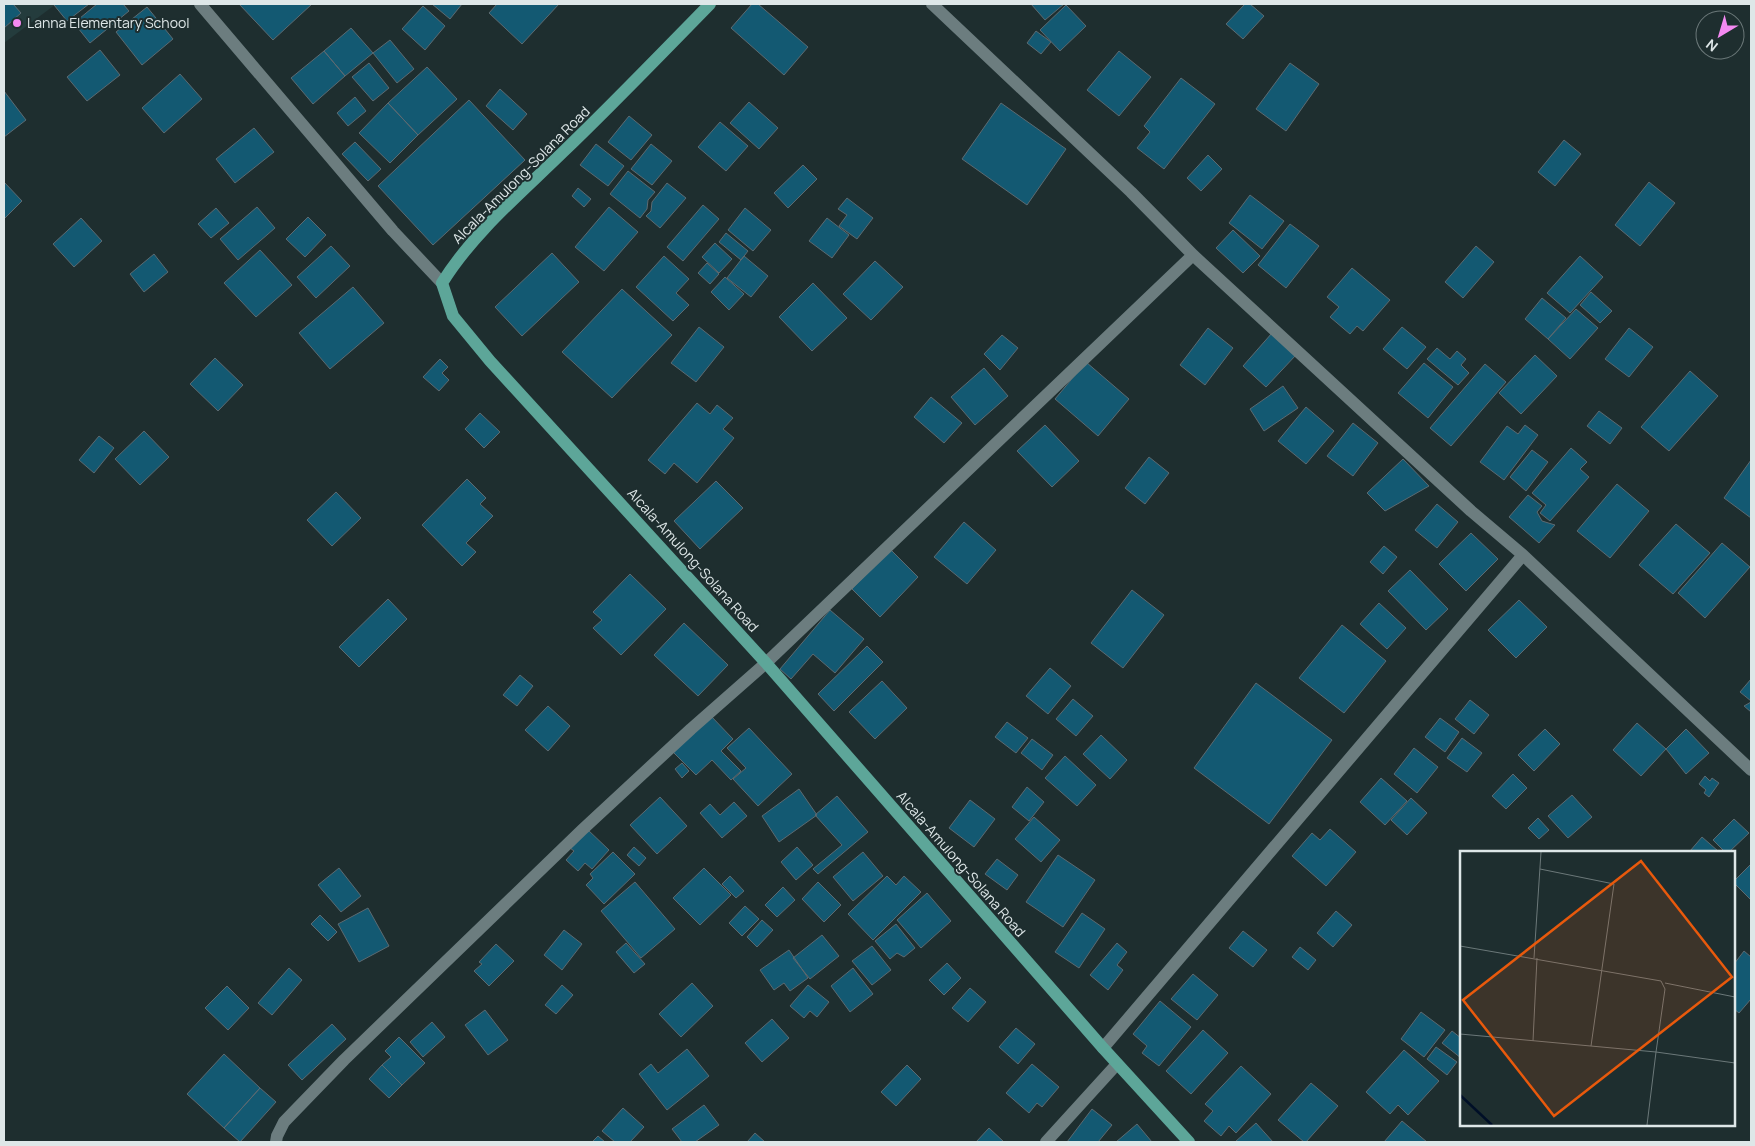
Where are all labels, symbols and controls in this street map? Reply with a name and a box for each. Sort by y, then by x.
north arrow [1695,10,1745,60]
place label: Lanna Elementary School [27,13,190,32]
marker: Lanna Elementary School [11,17,23,29]
text: N [1702,35,1722,56]
street label: Alcala-Amulong-Solana Road [448,102,594,248]
street label: Alcala-Amulong-Solana Road [624,484,763,636]
street label: Alcala-Amulong-Solana Road [893,787,1030,941]
inset map [1460,851,1735,1126]

